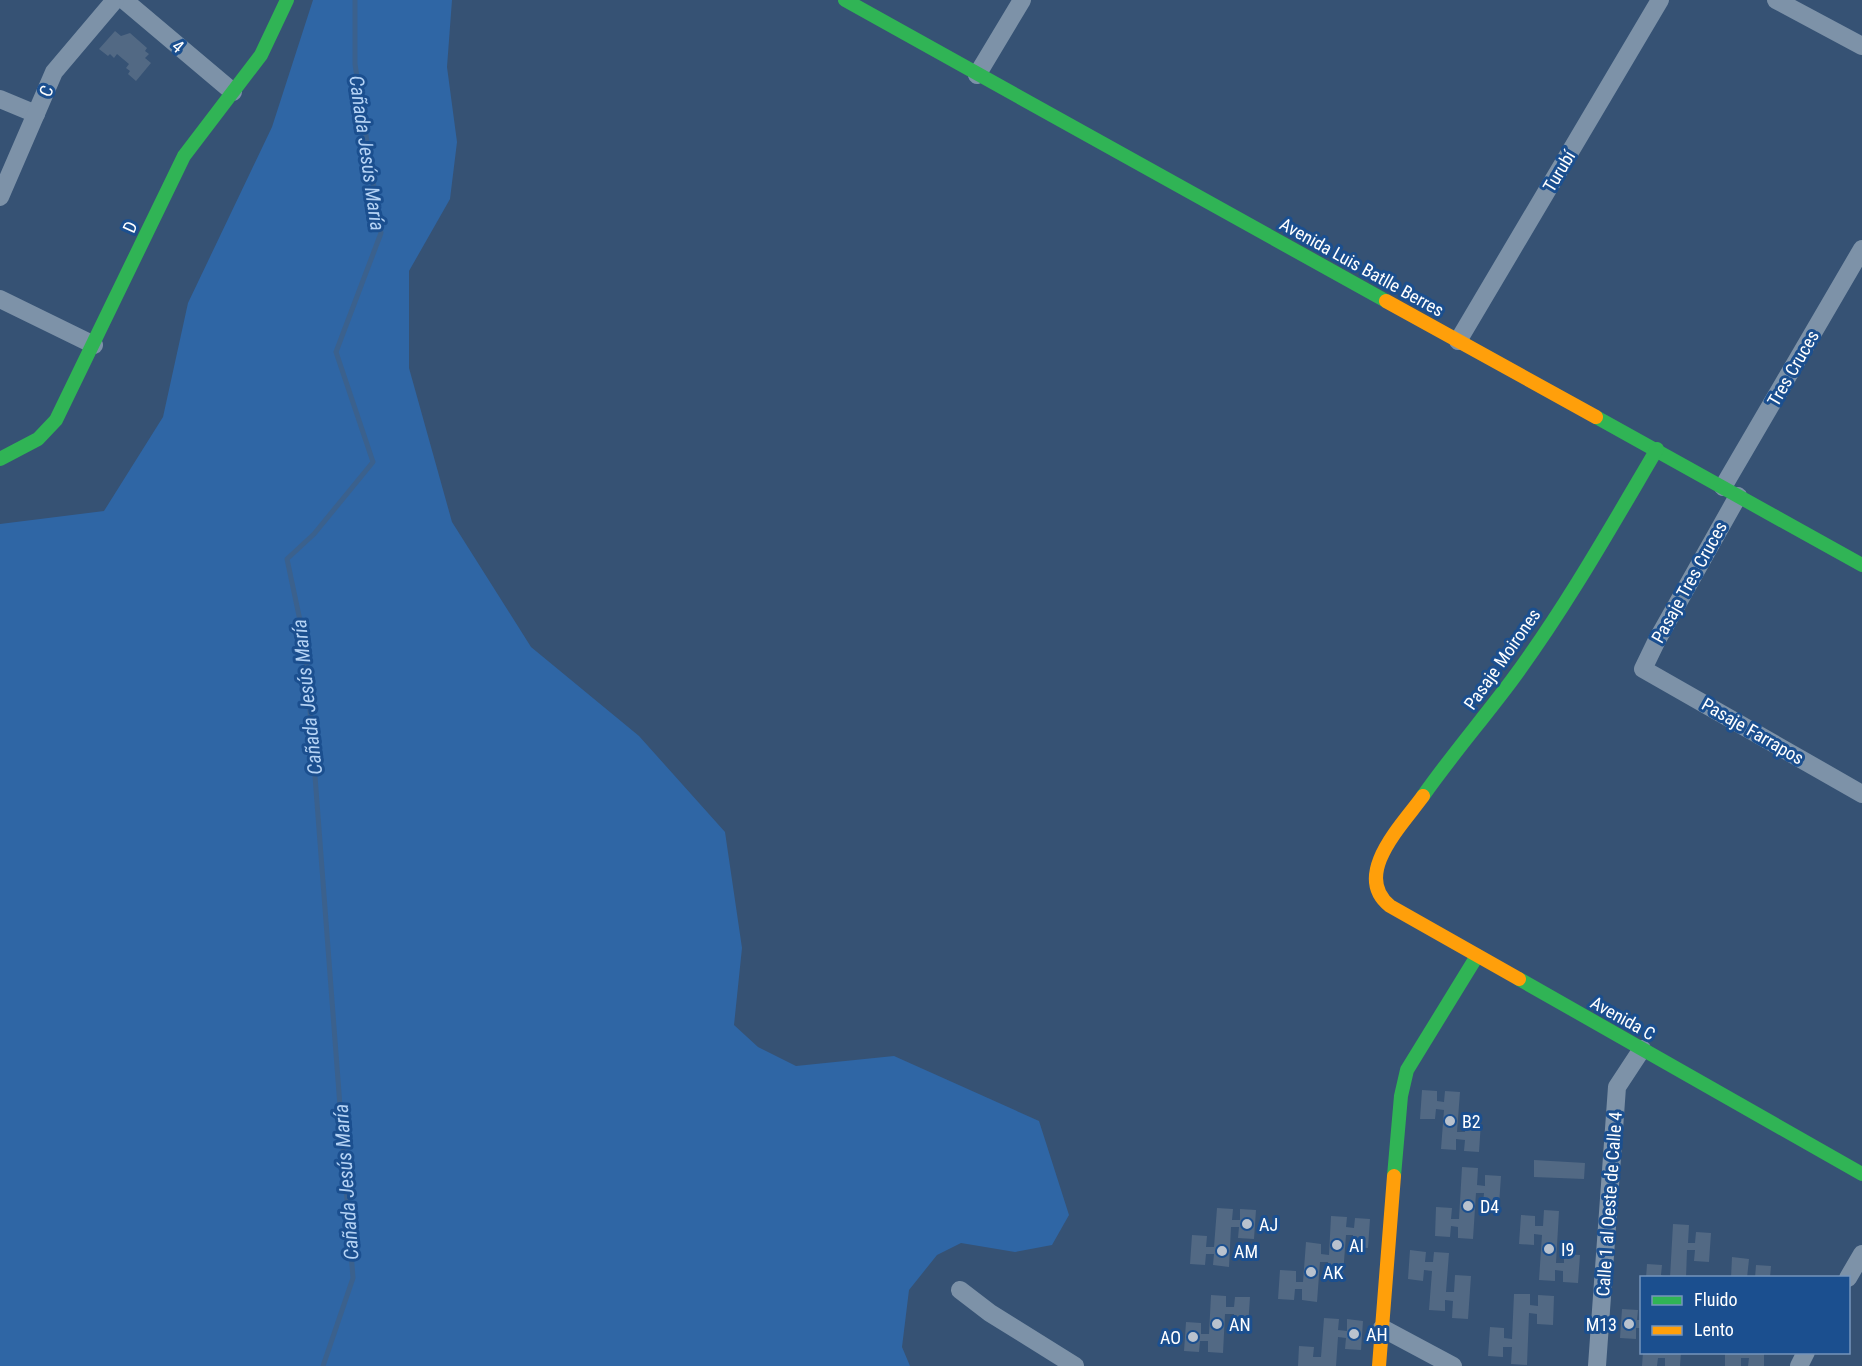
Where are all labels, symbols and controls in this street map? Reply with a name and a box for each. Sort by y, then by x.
street label: 4 [168,35,188,57]
water label: Cañada Jesús María [344,74,390,232]
street label: C [34,82,58,100]
street label: Turubí [1539,146,1580,195]
street label: Avenida Luis Batlle Berres [1276,213,1448,321]
street label: D [118,218,142,236]
street label: Tres Cruces [1763,326,1823,410]
street label: Pasaje Tres Cruces [1647,518,1731,646]
street label: Pasaje Moirones [1459,604,1545,714]
water label: Cañada Jesús María [287,618,327,776]
street label: Pasaje Farrapos [1698,693,1808,769]
street label: Avenida C [1587,992,1659,1044]
water label: Cañada Jesús María [329,1103,363,1261]
place label: B2 [1462,1111,1481,1132]
street label: Calle 1 al Oeste de Calle 4 [1592,1111,1626,1297]
marker: B2 [1443,1114,1457,1128]
place label: D4 [1480,1196,1499,1217]
marker: D4 [1461,1199,1475,1213]
place label: AJ [1259,1214,1278,1235]
marker: AJ [1240,1217,1254,1231]
place label: AI [1349,1235,1364,1256]
marker: AI [1330,1238,1344,1252]
place label: I9 [1561,1239,1574,1260]
place label: AM [1234,1241,1258,1262]
marker: I9 [1542,1242,1556,1256]
marker: AM [1215,1244,1229,1258]
place label: AK [1323,1262,1343,1283]
marker: AK [1304,1265,1318,1279]
legend [1640,1276,1850,1354]
text: Fluido [1694,1289,1738,1310]
place label: AN [1229,1314,1251,1335]
place label: M13 [1586,1314,1617,1335]
marker: AN [1210,1317,1224,1331]
marker: M13 [1622,1317,1636,1331]
text: Lento [1694,1319,1734,1340]
place label: AH [1366,1324,1388,1345]
place label: AO [1160,1327,1181,1348]
marker: AH [1347,1327,1361,1341]
marker: AO [1186,1330,1200,1344]

